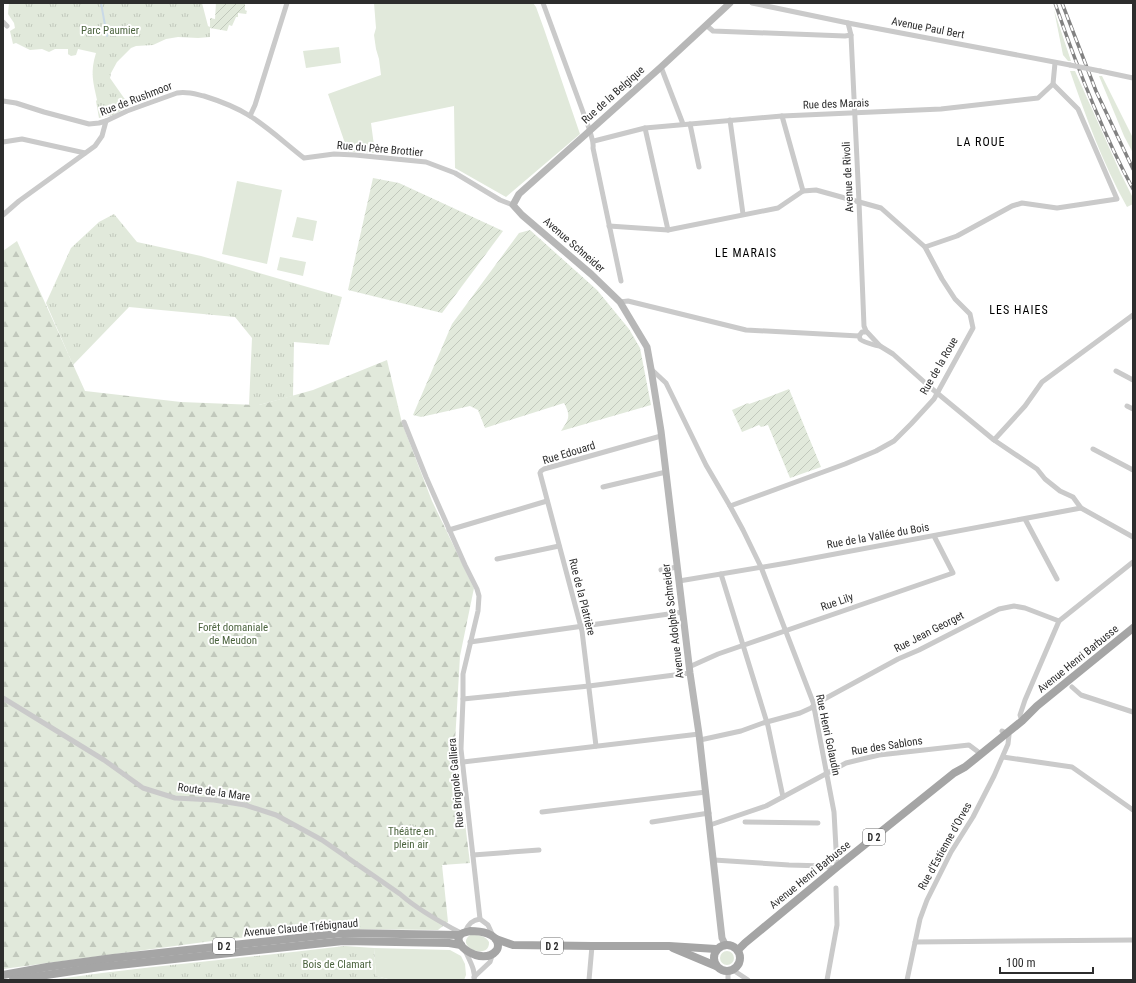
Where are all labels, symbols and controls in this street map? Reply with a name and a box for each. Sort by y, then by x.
street label: Avenue Paul Bert [890,15,966,41]
park label: Parc Paumier [81,24,140,37]
street label: Rue de la Belgique [579,63,647,127]
street label: Rue de Rushmoor [98,79,174,119]
street label: Rue des Marais [803,96,869,112]
district label: LA ROUE [957,135,1005,149]
street label: Rue du Père Brottier [336,139,424,159]
street label: Avenue de Rivoli [840,141,856,213]
street label: Avenue Schneider [541,215,608,276]
district label: LE MARAIS [715,246,777,260]
district label: LES HAIES [989,303,1049,317]
street label: Rue de la Roue [917,335,961,397]
street label: Rue Edouard [541,439,597,467]
street label: Rue de la Vallée du Bois [826,521,930,551]
street label: Rue de la Platrière [566,557,598,637]
street label: Avenue Adolphe Schneider [659,562,686,679]
street label: Rue Lily [819,590,855,614]
street label: Rue Jean Georget [892,609,966,655]
park label: Forêt domaniale de Meudon [198,621,268,647]
street label: Avenue Henri Barbusse [1035,622,1121,696]
street label: Rue Henri Golaudin [813,693,843,777]
street label: Rue des Sablons [851,734,923,758]
street label: Rue Brignole Galliera [446,738,466,828]
street label: Route de la Mare [177,780,251,804]
street label: Rue d'Estienne d'Orves [916,800,974,892]
park label: Théâtre en plein air [388,825,434,851]
road number: D 2 [863,829,885,845]
street label: Avenue Henri Barbusse [767,838,853,912]
street label: Avenue Claude Trébignaud [243,917,359,939]
road number: D 2 [213,938,235,954]
road number: D 2 [541,938,563,954]
scale bar [1000,949,1093,975]
text: 100 m [1006,956,1036,970]
park label: Bois de Clamart [302,958,372,971]

